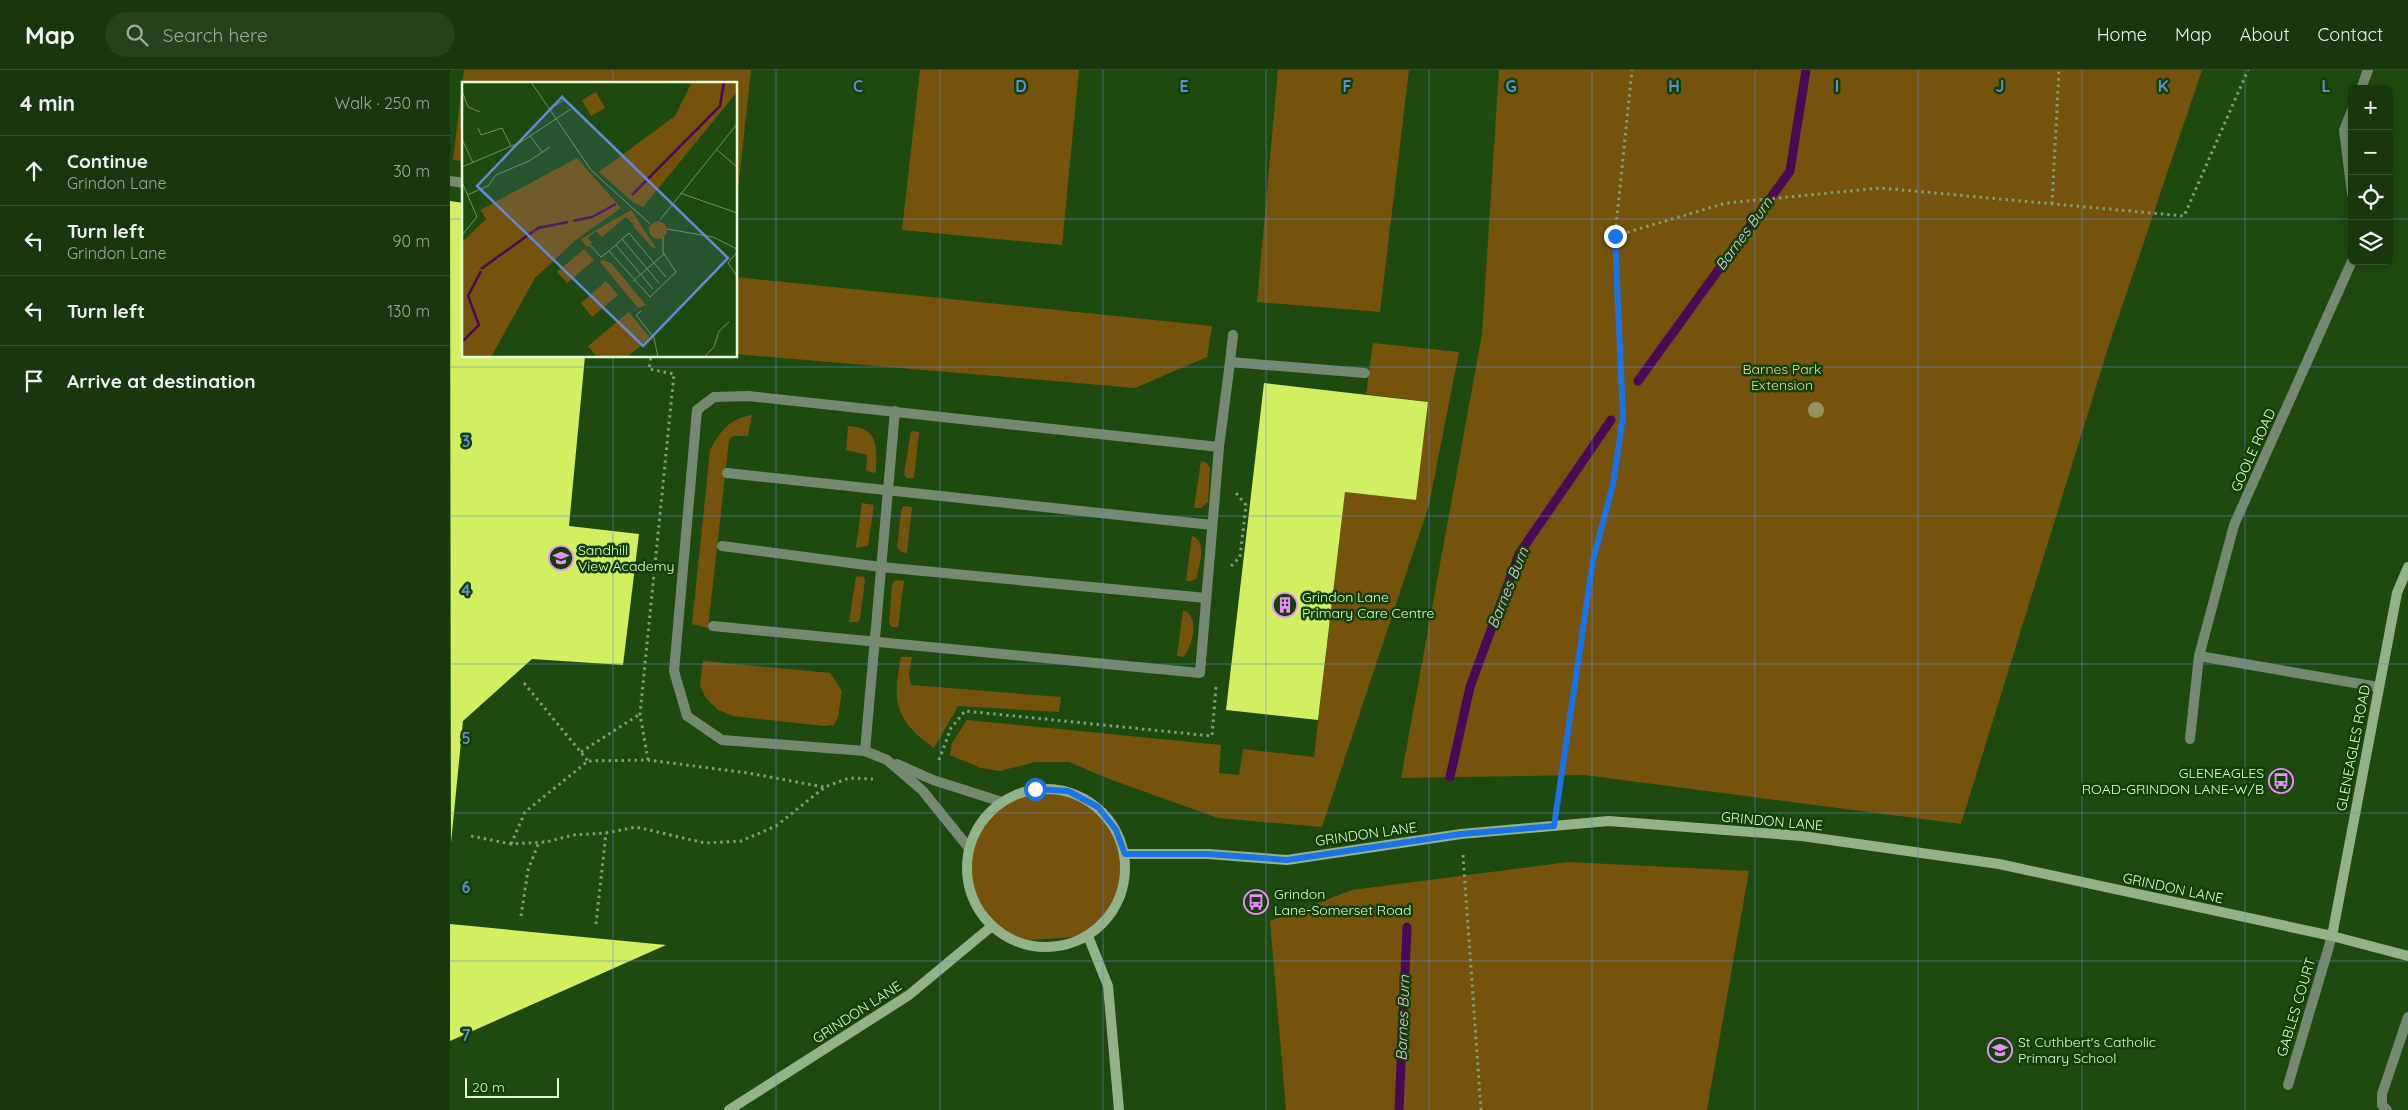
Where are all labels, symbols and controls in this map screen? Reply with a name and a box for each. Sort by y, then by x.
search box [105,12,455,57]
text: Map [25,20,75,50]
icon: search [123,21,151,49]
text: Search here [163,23,268,47]
text: Home [2097,23,2147,46]
text: Map [2175,23,2212,46]
text: About [2240,23,2290,46]
text: Contact [2318,23,2383,46]
text: C [853,76,863,96]
text: D [1015,76,1027,96]
text: E [1179,76,1189,96]
text: F [1343,76,1352,96]
text: G [1505,76,1517,96]
text: H [1668,76,1680,96]
text: I [1835,76,1839,96]
text: J [1996,76,2004,96]
text: K [2158,76,2168,96]
text: L [2322,76,2331,96]
inset map [462,82,738,358]
map controls [2348,85,2393,265]
button: + [2348,85,2393,130]
text: 4 min [20,90,75,116]
text: Walk · 250 m [335,93,430,113]
button: − [2348,130,2393,175]
text: Continue [67,149,148,173]
icon: ahead [20,157,48,185]
text: 30 m [393,161,430,181]
text: Grindon Lane [67,173,166,193]
button: locate [2348,175,2393,220]
water label: Barnes Burn [1711,193,1777,274]
text: Turn left [67,219,145,243]
button: layers [2348,220,2393,265]
route end [1604,225,1627,248]
icon: left [20,227,48,255]
text: 90 m [393,231,430,251]
text: Grindon Lane [67,243,166,263]
icon: left [20,297,48,325]
text: Turn left [67,299,145,323]
text: 130 m [387,301,430,321]
park label: Barnes Park Extension [1742,360,1822,394]
icon: arrive [20,367,48,395]
text: Arrive at destination [67,369,256,393]
street label: GOOLE ROAD [2227,405,2279,495]
text: 3 [462,431,470,451]
place label: Sandhill View Academy [578,541,674,575]
water label: Barnes Burn [1483,544,1533,631]
school or university icon: Sandhill View Academy [548,545,574,571]
text: 4 [461,580,471,600]
place label: Grindon Lane Primary Care Centre [1302,588,1435,622]
building icon: Grindon Lane Primary Care Centre [1272,592,1298,618]
street label: GLENEAGLES ROAD [2332,683,2374,813]
text: 5 [461,728,471,748]
place label: GLENEAGLES ROAD-GRINDON LANE-W/B [2082,764,2264,798]
bus stop icon: GLENEAGLES ROAD-GRINDON LANE-W/B [2268,768,2294,794]
route start [1024,778,1047,801]
street label: GRINDON LANE [1720,808,1824,834]
street label: GRINDON LANE [1314,818,1418,850]
street label: GRINDON LANE [2121,869,2225,907]
text: 6 [462,877,471,897]
place label: Grindon Lane-Somerset Road [1274,885,1412,919]
bus stop icon: Grindon Lane-Somerset Road [1243,889,1269,915]
street label: GABLES COURT [2272,955,2320,1059]
water label: Barnes Burn [1392,975,1414,1061]
street label: GRINDON LANE [809,977,905,1047]
text: 7 [462,1025,471,1045]
place label: St Cuthbert's Catholic Primary School [2018,1033,2156,1067]
school or university icon: St Cuthbert's Catholic Primary School [1987,1037,2013,1063]
scale bar [465,1075,559,1098]
text: 20 m [472,1078,505,1096]

